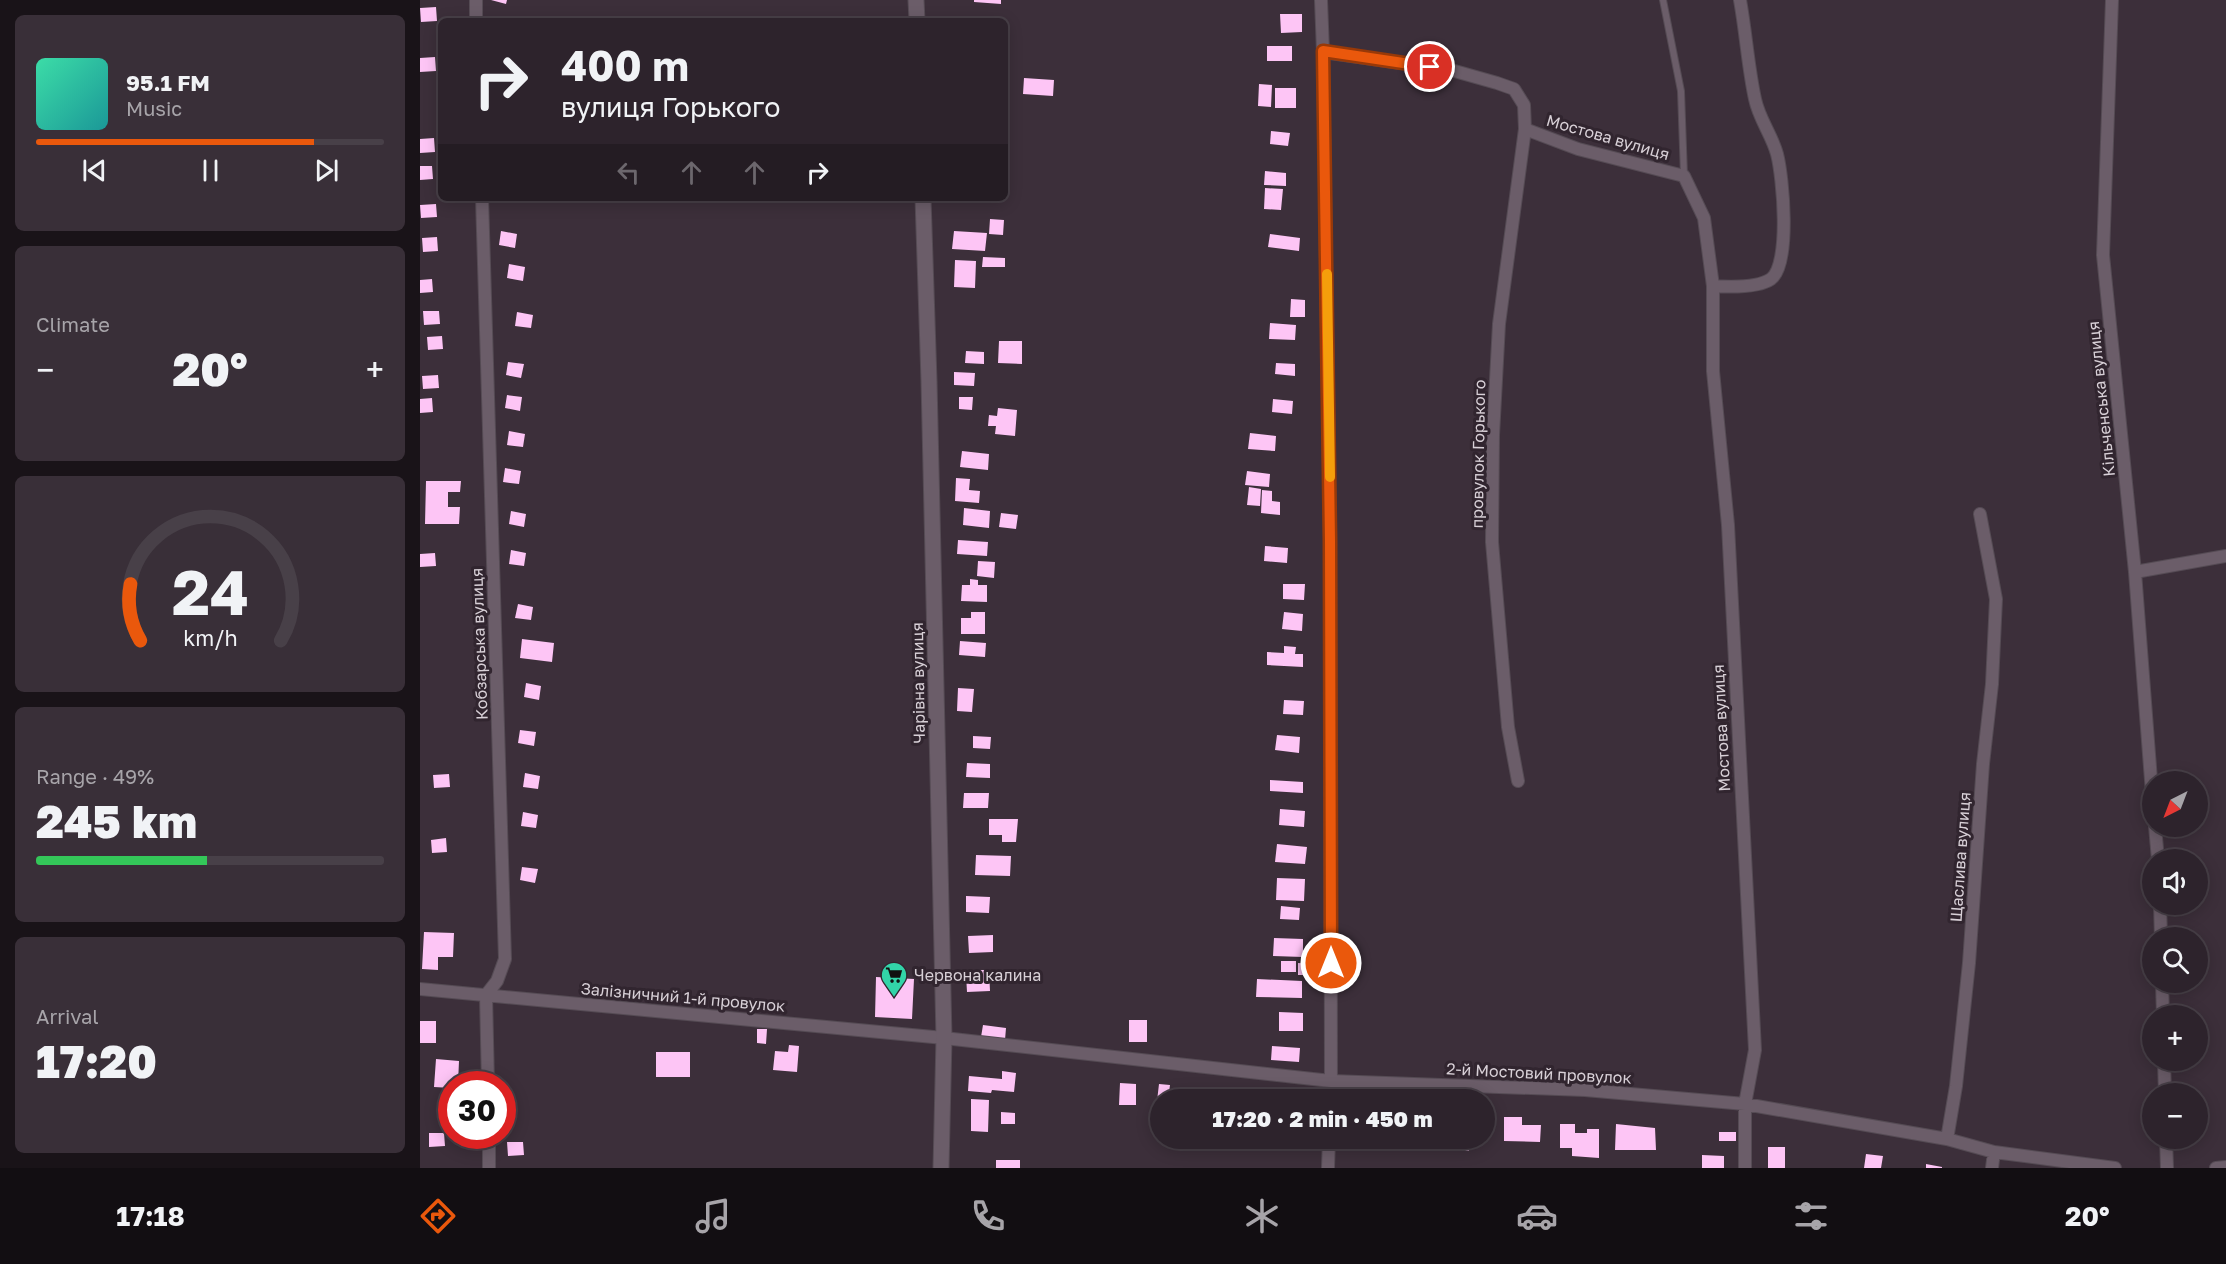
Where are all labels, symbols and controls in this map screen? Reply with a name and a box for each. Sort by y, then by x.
text: 400 m [561,40,689,90]
pin [1404,41,1455,92]
icon: right [462,42,540,120]
icon: arrive [1413,50,1446,83]
text: 95.1 FM [126,69,210,96]
text: вулиця Горького [561,91,780,123]
text: Music [126,96,182,120]
street label: Мостова вулиця [1544,110,1672,164]
icon: previous [78,154,111,187]
icon: pause [194,154,227,187]
icon: next [310,154,343,187]
icon: left [612,156,645,189]
icon: ahead [675,156,708,189]
icon: ahead [738,156,771,189]
icon: right [801,156,834,189]
text: Climate [36,312,110,336]
street label: Кільченська вулиця [2083,320,2119,478]
text: 20° [172,342,248,396]
text: − [36,350,54,389]
text: + [366,350,384,389]
street label: провулок Горького [1467,379,1489,529]
text: 24 [171,554,249,629]
street label: Кобзарська вулиця [466,568,492,720]
street label: Чарівна вулиця [907,622,929,744]
text: km/h [183,625,237,651]
street label: Мостова вулиця [1708,664,1734,792]
text: Range · 49% [36,764,154,788]
north arrow [2142,771,2208,837]
map controls [2142,771,2208,1149]
street label: Щаслива вулиця [1945,791,1975,923]
text: 245 km [36,794,197,848]
button: sound [2142,849,2208,915]
button: search [2142,927,2208,993]
position arrow [1299,931,1363,995]
supermarket icon: Червона калина [879,960,909,998]
place label: Червона калина [914,965,1041,985]
street label: Залізничний 1-й провулок [580,978,786,1016]
text: Arrival [36,1004,99,1028]
button: + [2142,1005,2208,1071]
text: 17:20 [36,1034,157,1088]
street label: 2-й Мостовий провулок [1446,1058,1632,1088]
speed limit sign: 30 [438,1071,516,1149]
button: − [2142,1083,2208,1149]
text: 17:20 · 2 min · 450 m [1212,1105,1433,1132]
icon: directions [417,1195,459,1237]
icon: music [692,1195,734,1237]
icon: phone [967,1195,1009,1237]
icon: climate [1241,1195,1283,1237]
icon: car [1516,1195,1558,1237]
icon: filters [1790,1195,1832,1237]
text: 17:18 [116,1200,185,1232]
text: 20° [2065,1200,2110,1232]

